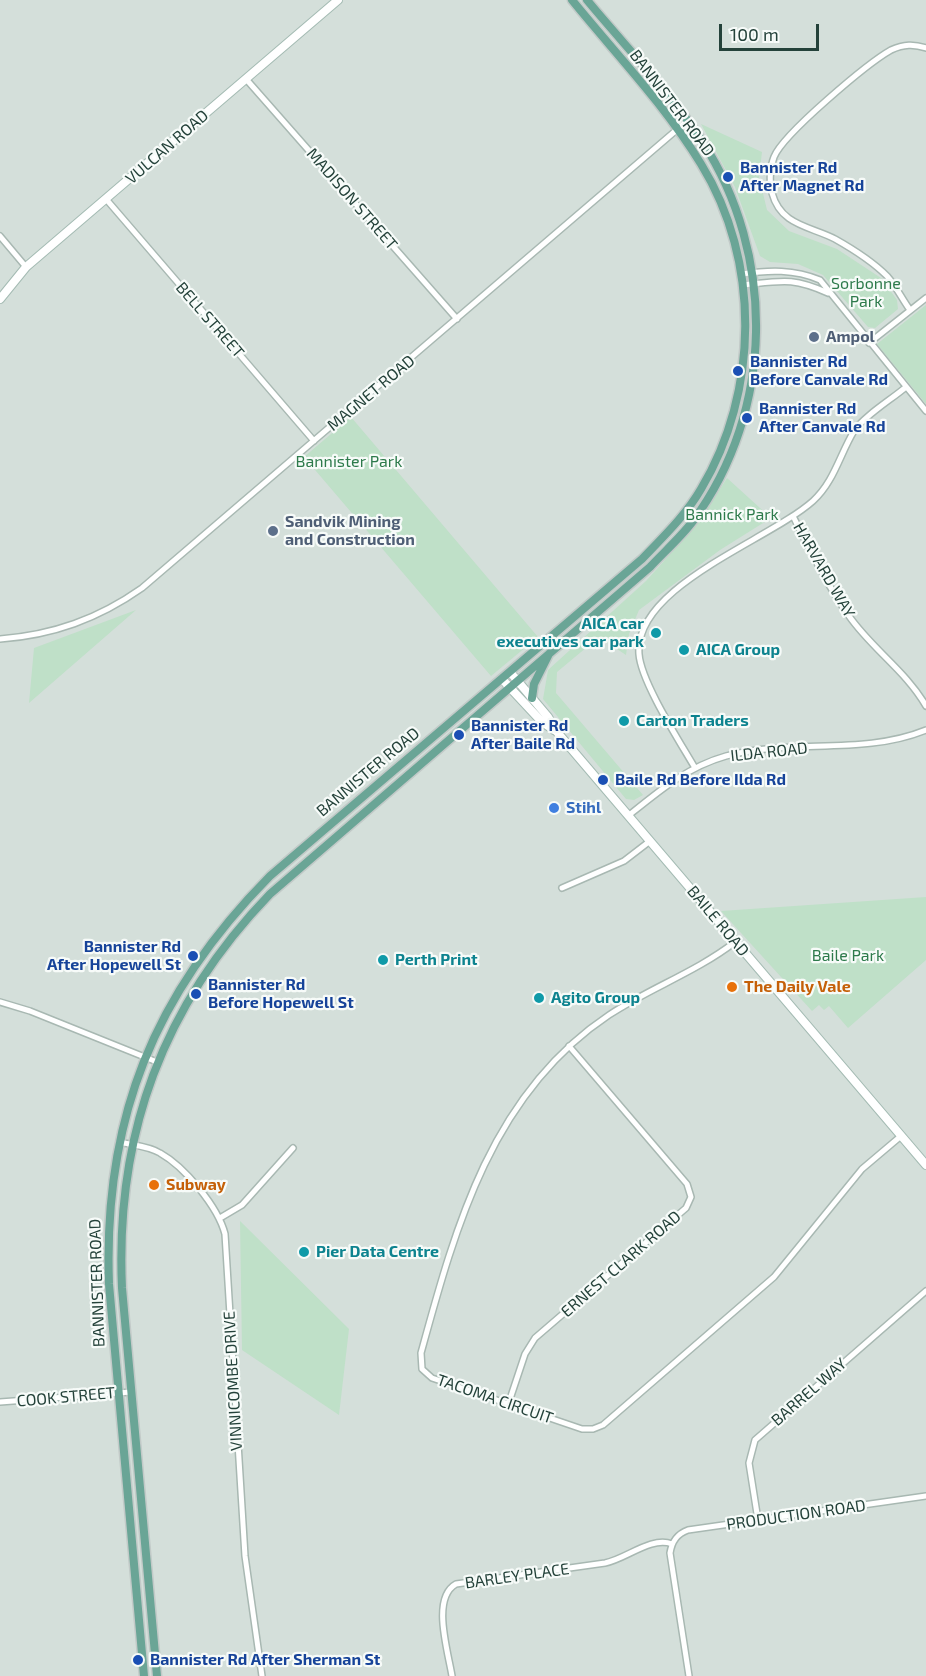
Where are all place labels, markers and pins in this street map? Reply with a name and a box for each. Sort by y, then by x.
place label: Bannister Rd After Magnet Rd [740,158,864,196]
marker: Bannister Rd After Magnet Rd [721,170,735,184]
place label: Ampol [826,327,875,347]
marker: Ampol [807,330,821,344]
place label: Bannister Rd Before Canvale Rd [750,352,888,390]
marker: Bannister Rd Before Canvale Rd [731,364,745,378]
place label: Bannister Rd After Canvale Rd [759,399,885,437]
marker: Bannister Rd After Canvale Rd [740,411,754,425]
place label: Sandvik Mining and Construction [285,512,415,550]
marker: Sandvik Mining and Construction [266,524,280,538]
place label: AICA car executives car park [497,614,644,652]
marker: AICA car executives car park [649,626,663,640]
place label: AICA Group [696,640,780,660]
marker: AICA Group [677,643,691,657]
place label: Carton Traders [636,711,749,731]
marker: Carton Traders [617,714,631,728]
place label: Bannister Rd After Baile Rd [471,716,575,754]
marker: Bannister Rd After Baile Rd [452,728,466,742]
place label: Baile Rd Before Ilda Rd [615,770,786,790]
marker: Baile Rd Before Ilda Rd [596,773,610,787]
place label: Stihl [566,798,601,818]
marker: Stihl [547,801,561,815]
place label: Bannister Rd After Hopewell St [47,937,181,975]
marker: Bannister Rd After Hopewell St [186,949,200,963]
place label: Perth Print [395,950,478,970]
marker: Perth Print [376,953,390,967]
place label: Bannister Rd Before Hopewell St [208,975,354,1013]
place label: The Daily Vale [744,977,851,997]
marker: The Daily Vale [725,980,739,994]
marker: Bannister Rd Before Hopewell St [189,987,203,1001]
place label: Agito Group [551,988,640,1008]
marker: Agito Group [532,991,546,1005]
place label: Subway [166,1175,226,1195]
marker: Subway [147,1178,161,1192]
place label: Pier Data Centre [316,1242,439,1262]
marker: Pier Data Centre [297,1245,311,1259]
place label: Bannister Rd After Sherman St [150,1650,380,1670]
marker: Bannister Rd After Sherman St [131,1653,145,1667]

